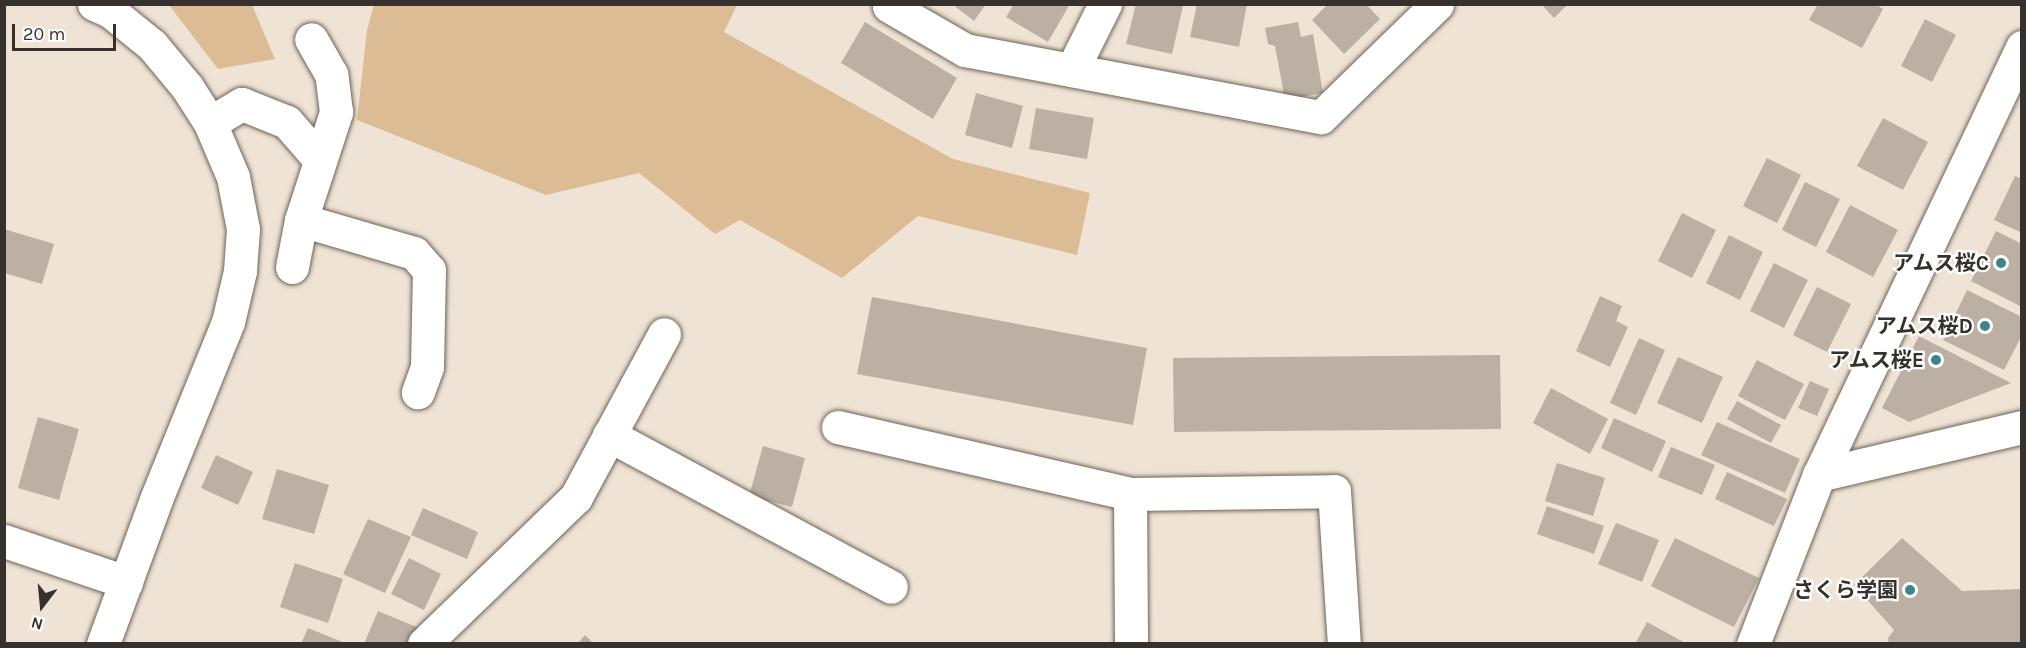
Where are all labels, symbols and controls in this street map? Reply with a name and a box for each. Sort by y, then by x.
scale bar [15,12,118,50]
text: 20 m [23,23,65,45]
place label: アムス桜C [1892,250,1989,276]
marker: アムス桜C [1994,256,2008,270]
place label: アムス桜D [1875,313,1973,339]
marker: アムス桜D [1978,319,1992,333]
place label: アムス桜E [1828,347,1924,373]
marker: アムス桜E [1929,353,1943,367]
north arrow [12,576,72,636]
place label: さくら学園 [1793,577,1898,603]
marker: さくら学園 [1903,583,1917,597]
text: N [29,613,45,635]

